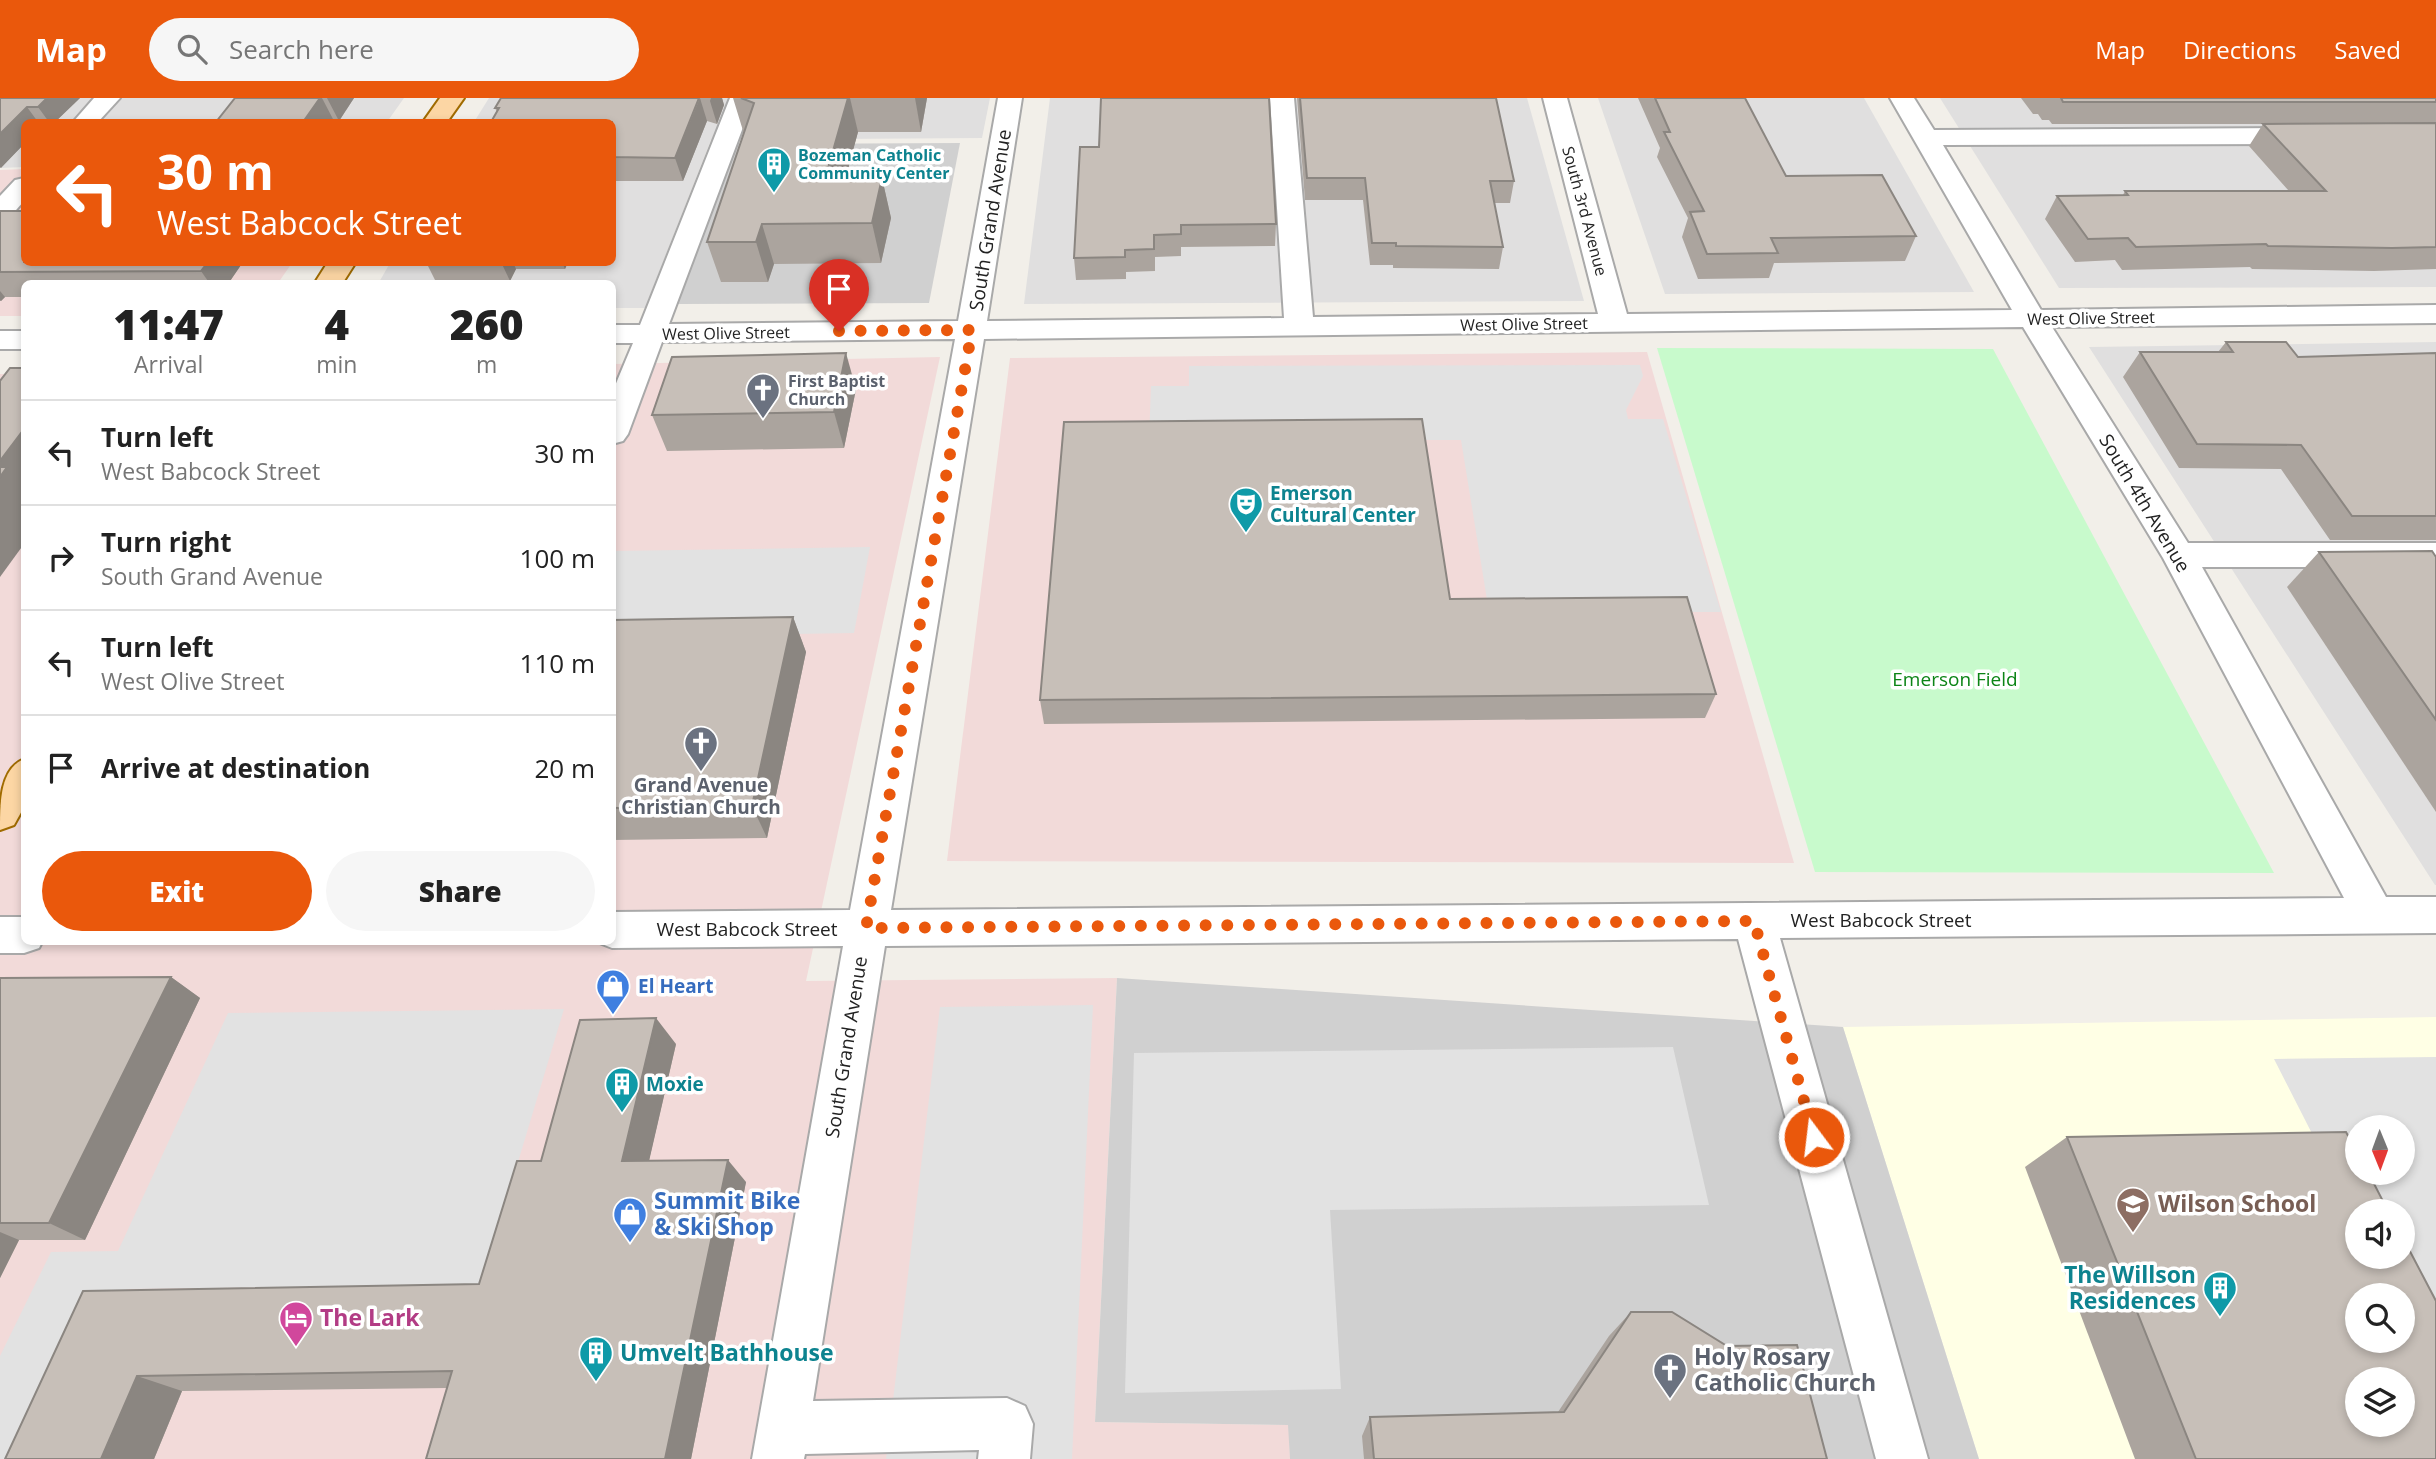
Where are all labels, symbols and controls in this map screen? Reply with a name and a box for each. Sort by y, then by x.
search box [149,18,639,81]
text: Map [35,27,107,72]
icon: search [173,30,211,68]
text: Search here [229,31,374,67]
text: Map [2095,33,2145,66]
text: Directions [2183,33,2296,66]
text: Saved [2334,33,2401,66]
street label: South Grand Avenue [963,127,1017,313]
text: 30 m [157,138,274,204]
place label: Bozeman Catholic Community Center [798,144,949,184]
street label: South 3rd Avenue [1557,144,1613,278]
building icon: Bozeman Catholic Community Center [755,145,793,194]
icon: left [42,147,133,238]
text: West Babcock Street [157,201,462,244]
pin [809,259,869,331]
icon: arrive [820,270,858,308]
text: 11:47 [113,295,224,352]
text: 4 [325,295,349,352]
text: 260 [450,295,524,352]
street label: West Olive Street [2027,306,2155,330]
street label: West Olive Street [1460,312,1588,336]
street label: West Olive Street [662,321,790,345]
text: Arrival [134,348,203,380]
text: min [316,348,357,380]
text: m [476,348,497,380]
place label: First Baptist Church [788,370,885,410]
church icon: First Baptist Church [744,371,782,420]
text: Turn left [101,419,213,455]
street label: South 4th Avenue [2093,429,2197,577]
icon: left [42,434,80,472]
text: 30 m [534,435,595,471]
text: West Babcock Street [101,455,320,487]
place label: Emerson Cultural Center [1270,480,1416,528]
theatre icon: Emerson Cultural Center [1227,485,1265,534]
text: Turn right [101,524,232,560]
icon: right [42,539,80,577]
text: 100 m [520,540,595,576]
text: South Grand Avenue [101,560,323,592]
text: Turn left [101,629,213,665]
icon: left [42,644,80,682]
text: 110 m [520,645,595,681]
text: West Olive Street [101,665,284,697]
park label: Emerson Field [1892,666,2018,692]
church icon: Grand Avenue Christian Church [682,724,720,773]
icon: arrive [42,749,80,787]
text: Arrive at destination [101,750,370,786]
text: 20 m [534,750,595,786]
place label: Grand Avenue Christian Church [621,772,781,820]
button: Exit [42,851,312,931]
button: Share [326,851,595,931]
street label: West Babcock Street [1790,907,1972,933]
street label: West Babcock Street [656,916,838,942]
street label: South Grand Avenue [819,954,873,1140]
shop icon: El Heart [594,967,632,1016]
place label: El Heart [638,973,714,999]
building icon: Moxie [603,1065,641,1114]
place label: Moxie [646,1071,704,1097]
position arrow [1777,1100,1851,1174]
north arrow [2345,1115,2415,1185]
map controls [2345,1115,2415,1437]
place label: Summit Bike & Ski Shop [654,1184,800,1242]
school or university icon: Wilson School [2114,1185,2152,1234]
place label: Wilson School [2158,1187,2316,1219]
shop icon: Summit Bike & Ski Shop [611,1195,649,1244]
button: sound [2345,1199,2415,1269]
place label: The Willson Residences [2064,1258,2196,1316]
building icon: The Willson Residences [2201,1269,2239,1318]
button: search [2345,1283,2415,1353]
hotel icon: The Lark [277,1299,315,1348]
place label: The Lark [320,1301,420,1333]
building icon: Umvelt Bathhouse [577,1334,615,1383]
place label: Umvelt Bathhouse [620,1336,834,1368]
place label: Holy Rosary Catholic Church [1694,1340,1876,1398]
church icon: Holy Rosary Catholic Church [1651,1351,1689,1400]
button: layers [2345,1367,2415,1437]

